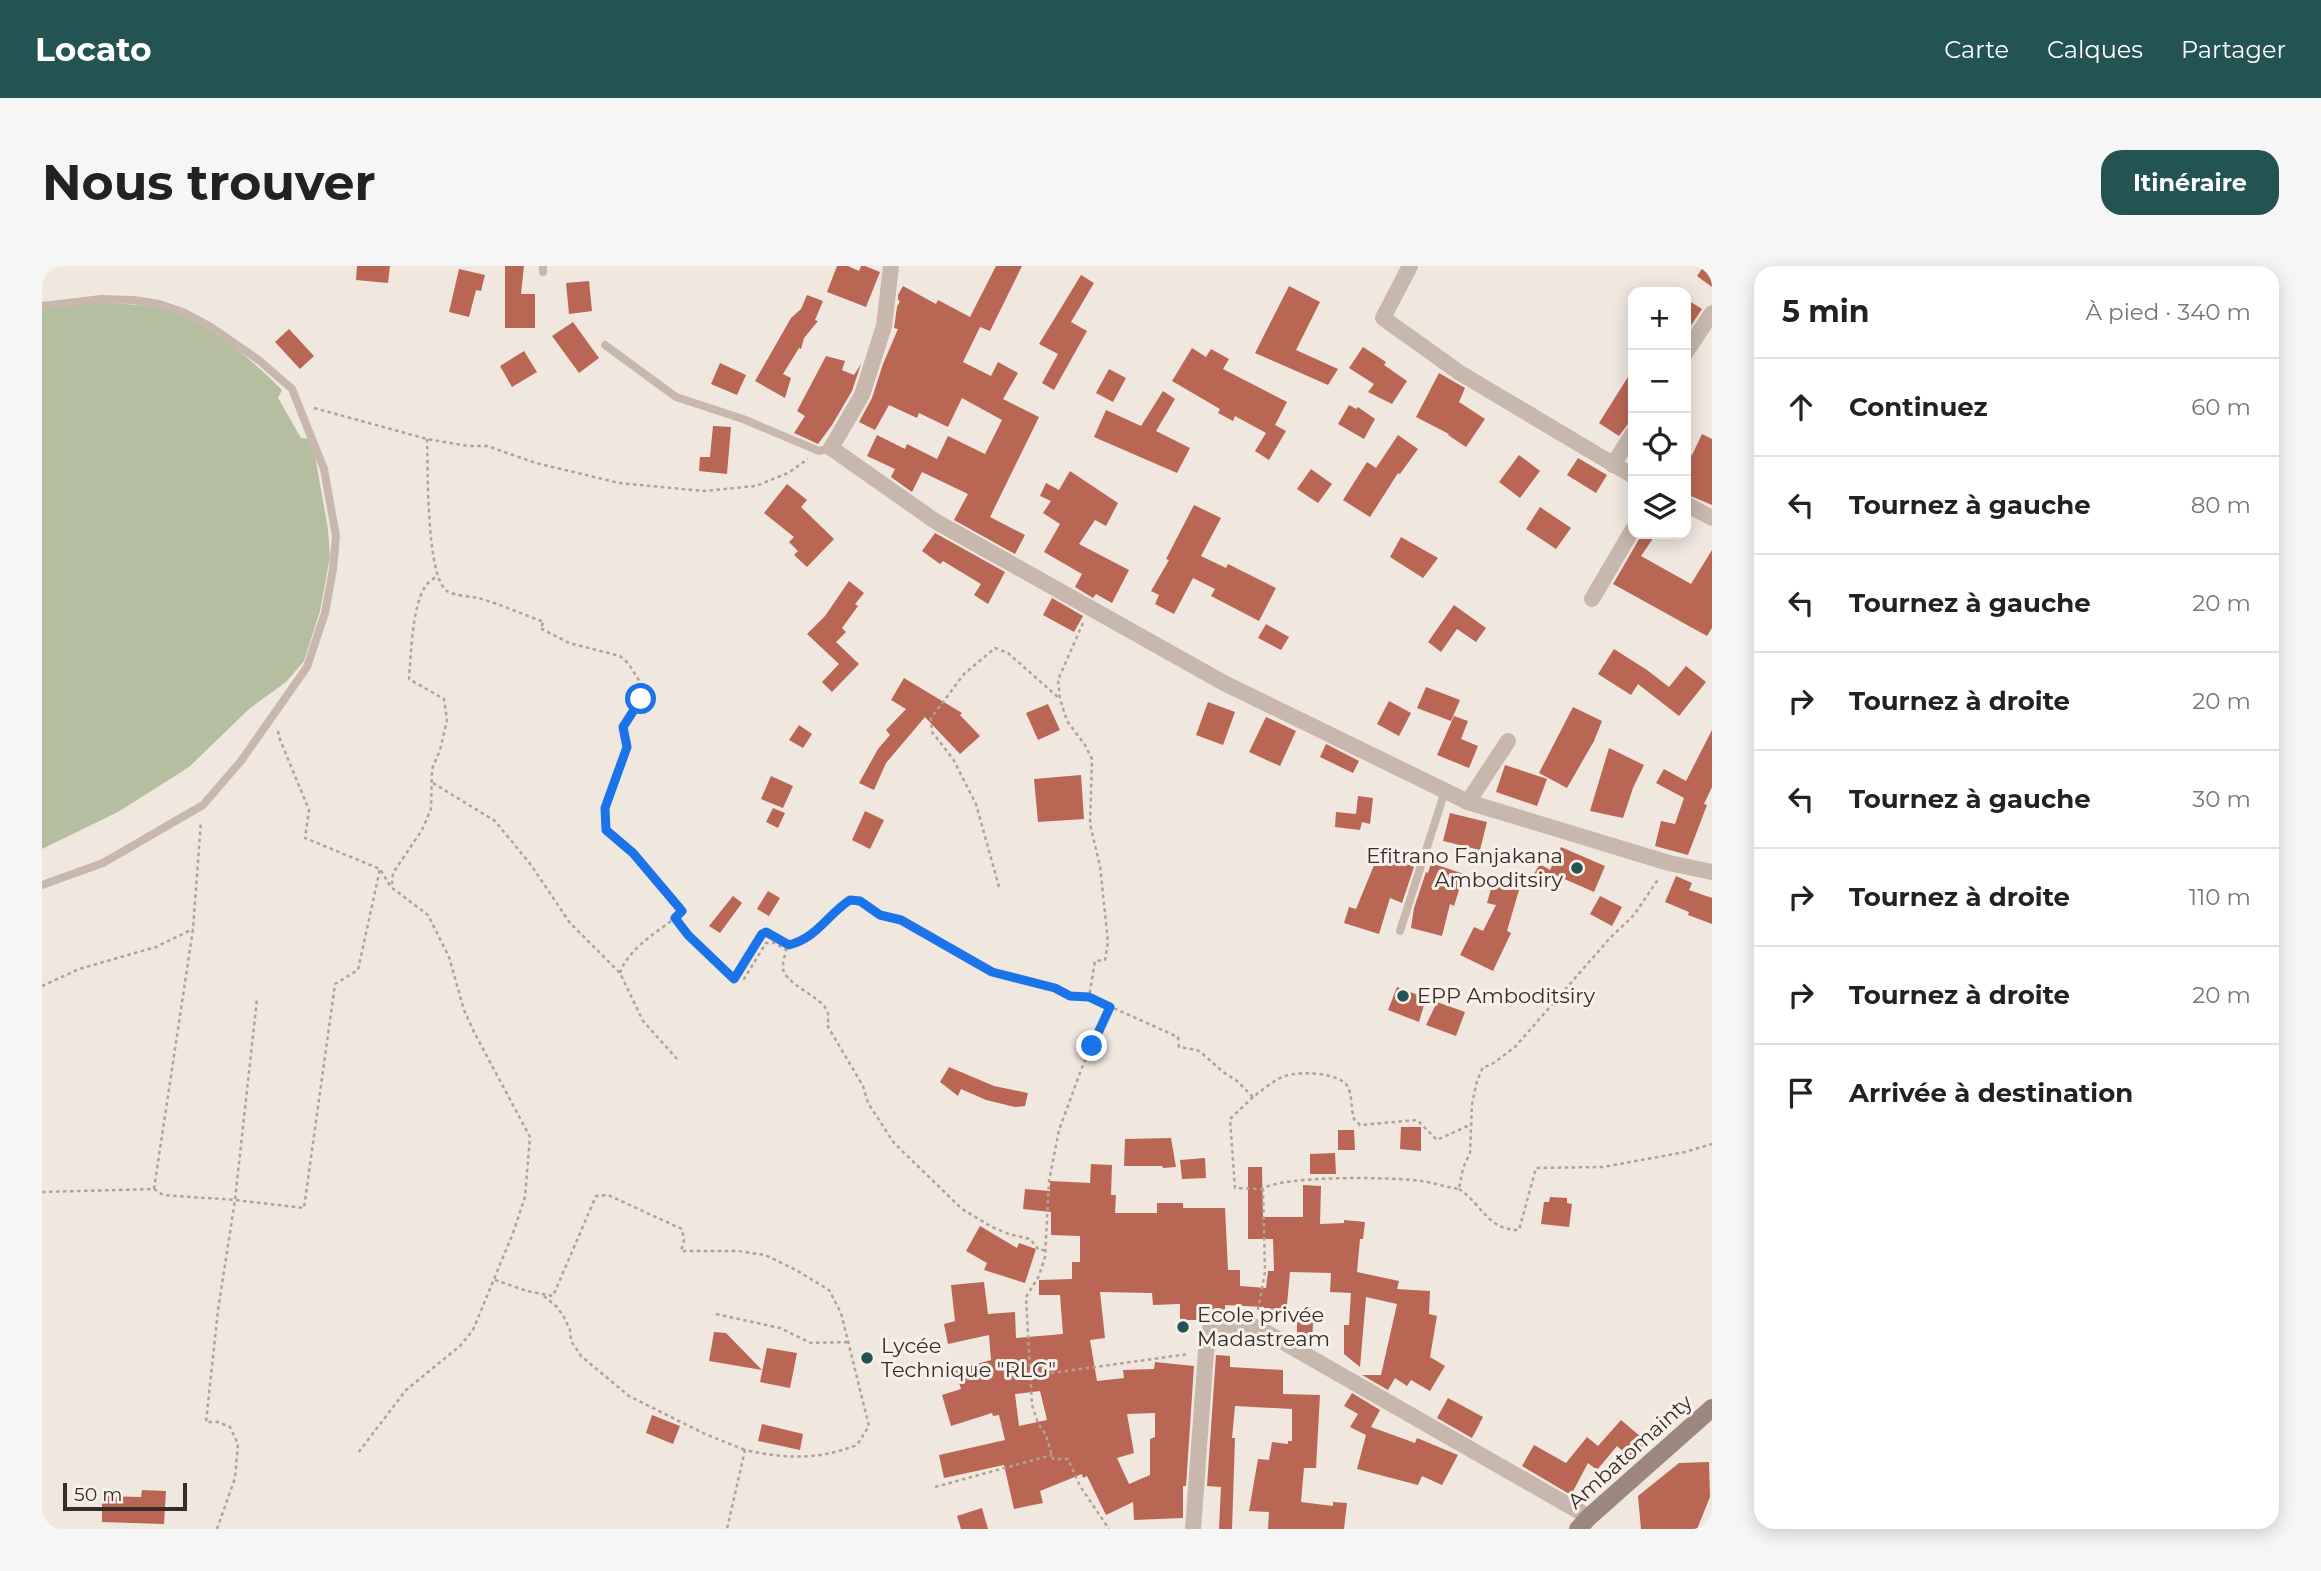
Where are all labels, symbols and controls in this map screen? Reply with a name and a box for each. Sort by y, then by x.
text: Locato [35,29,152,69]
text: Carte [1944,35,2009,64]
text: Calques [2047,35,2143,64]
text: Partager [2181,35,2286,64]
button: Itinéraire [2101,150,2279,215]
text: Nous trouver [42,153,376,212]
map controls [1628,287,1691,539]
button: + [1628,287,1691,350]
text: 5 min [1782,293,1870,330]
text: À pied · 340 m [2086,298,2251,326]
button: − [1628,350,1691,413]
icon: ahead [1782,388,1820,426]
text: Continuez [1849,391,1988,423]
text: 60 m [2191,393,2251,421]
button: locate [1628,413,1691,476]
button: layers [1628,476,1691,539]
icon: left [1782,486,1820,524]
text: Tournez à gauche [1849,489,2091,521]
text: 80 m [2191,491,2251,519]
icon: left [1782,584,1820,622]
text: Tournez à gauche [1849,587,2091,619]
text: 20 m [2192,589,2251,617]
icon: right [1782,682,1820,720]
route start [625,683,656,714]
text: Tournez à droite [1849,685,2070,717]
text: 20 m [2192,687,2251,715]
icon: left [1782,780,1820,818]
text: Tournez à gauche [1849,783,2091,815]
text: 30 m [2192,785,2251,813]
place label: Efitrano Fanjakana Amboditsiry [1366,843,1564,892]
marker: Efitrano Fanjakana Amboditsiry [1569,860,1585,876]
icon: right [1782,878,1820,916]
text: Tournez à droite [1849,881,2070,913]
text: 110 m [2189,883,2251,911]
icon: right [1782,976,1820,1014]
text: Tournez à droite [1849,979,2070,1011]
text: 20 m [2192,981,2251,1009]
place label: EPP Amboditsiry [1417,983,1596,1008]
marker: EPP Amboditsiry [1395,988,1411,1004]
route end [1076,1030,1107,1061]
icon: arrive [1782,1074,1820,1112]
text: Arrivée à destination [1849,1077,2133,1109]
place label: Ecole privée Madastream [1197,1302,1330,1351]
marker: Ecole privée Madastream [1175,1319,1191,1335]
place label: Lycée Technique "RLG" [881,1333,1056,1382]
marker: Lycée Technique "RLG" [859,1350,875,1366]
street label: Ambatomainty [1562,1389,1698,1514]
scale bar [63,1480,187,1512]
text: 50 m [74,1483,122,1506]

